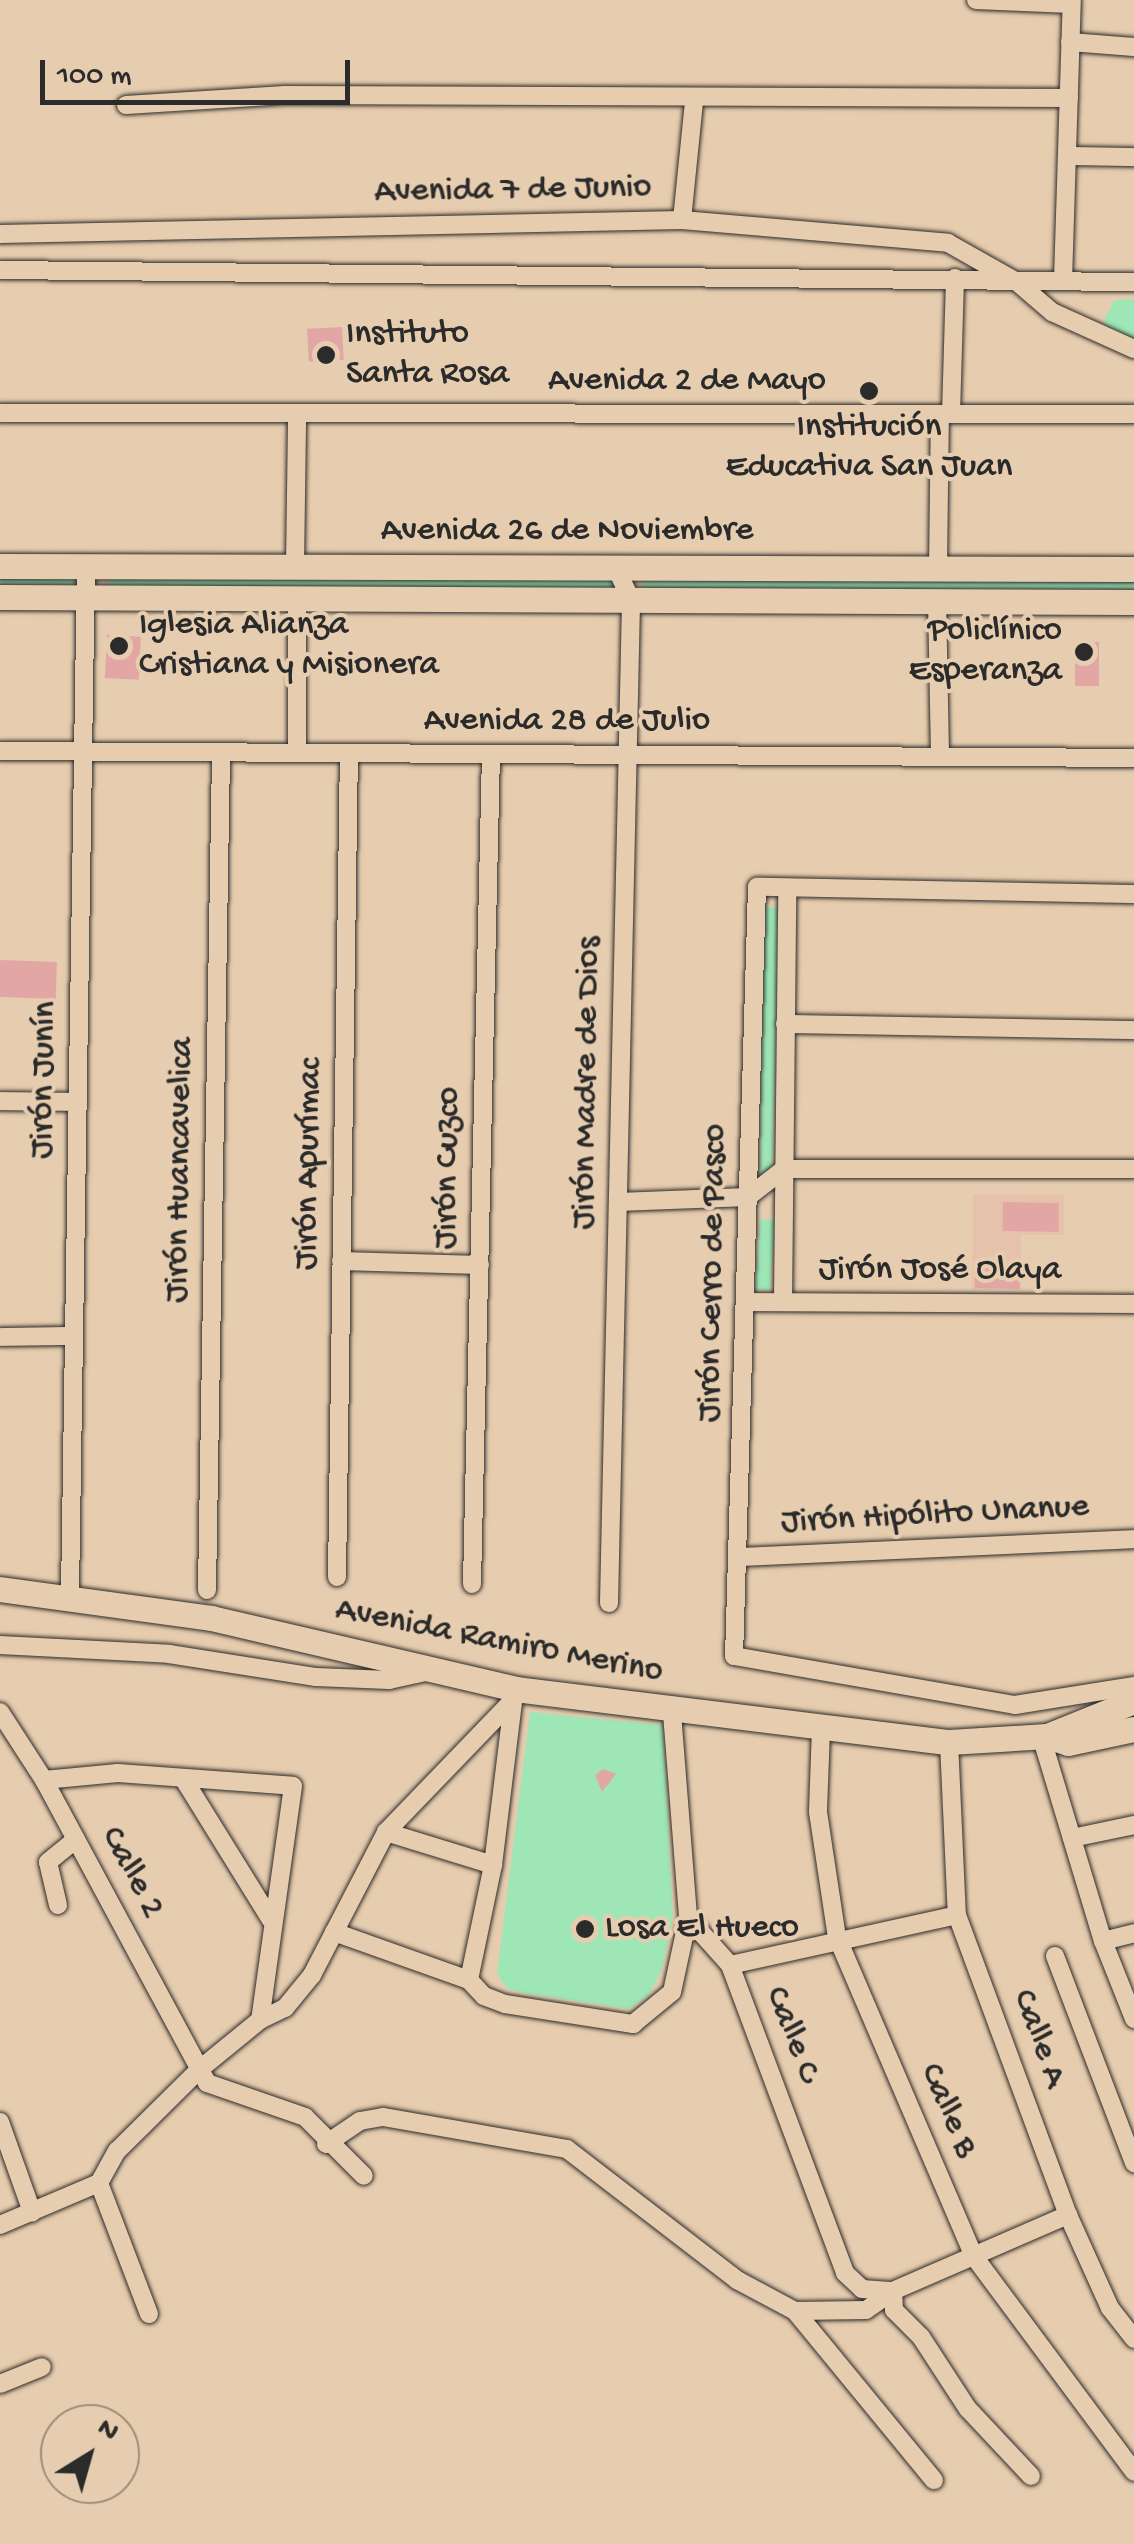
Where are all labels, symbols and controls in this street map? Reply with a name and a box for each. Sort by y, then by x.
scale bar [45,40,355,102]
text: 100 m [57,60,132,95]
street label: Avenida 7 de Junio [374,168,652,214]
place label: Instituto Santa Rosa [346,314,509,396]
marker: Instituto Santa Rosa [315,344,337,366]
street label: Avenida 2 de Mayo [548,361,826,403]
marker: Institución Educativa San Juan [858,380,880,402]
place label: Institución Educativa San Juan [726,407,1012,489]
street label: Avenida 26 de Noviembre [381,511,753,553]
place label: Iglesia Alianza Cristiana y Misionera [139,605,439,687]
place label: Policlínico Esperanza [909,611,1062,693]
marker: Iglesia Alianza Cristiana y Misionera [108,635,130,657]
marker: Policlínico Esperanza [1071,639,1097,665]
street label: Avenida 28 de Julio [424,701,710,743]
street label: Jirón Madre de Dios [564,936,612,1230]
street label: Jirón Junín [23,1001,67,1159]
street label: Jirón Huancavelica [158,1037,204,1303]
street label: Jirón Apurímac [287,1058,333,1270]
street label: Jirón Cuzco [427,1086,471,1250]
street label: Jirón Cerro de Pasco [690,1123,738,1423]
street label: Jirón José Olaya [819,1250,1061,1292]
street label: Jirón Hipólito Unanue [780,1487,1090,1545]
street label: Avenida Ramiro Merino [332,1590,666,1694]
street label: Calle 2 [90,1820,172,1926]
place label: Losa El Hueco [605,1908,799,1950]
marker: Losa El Hueco [574,1918,596,1940]
street label: Calle C [754,1981,828,2089]
street label: Calle A [1001,1984,1075,2094]
street label: Calle B [909,2058,985,2164]
north arrow [40,2404,140,2504]
text: N [90,2413,124,2450]

